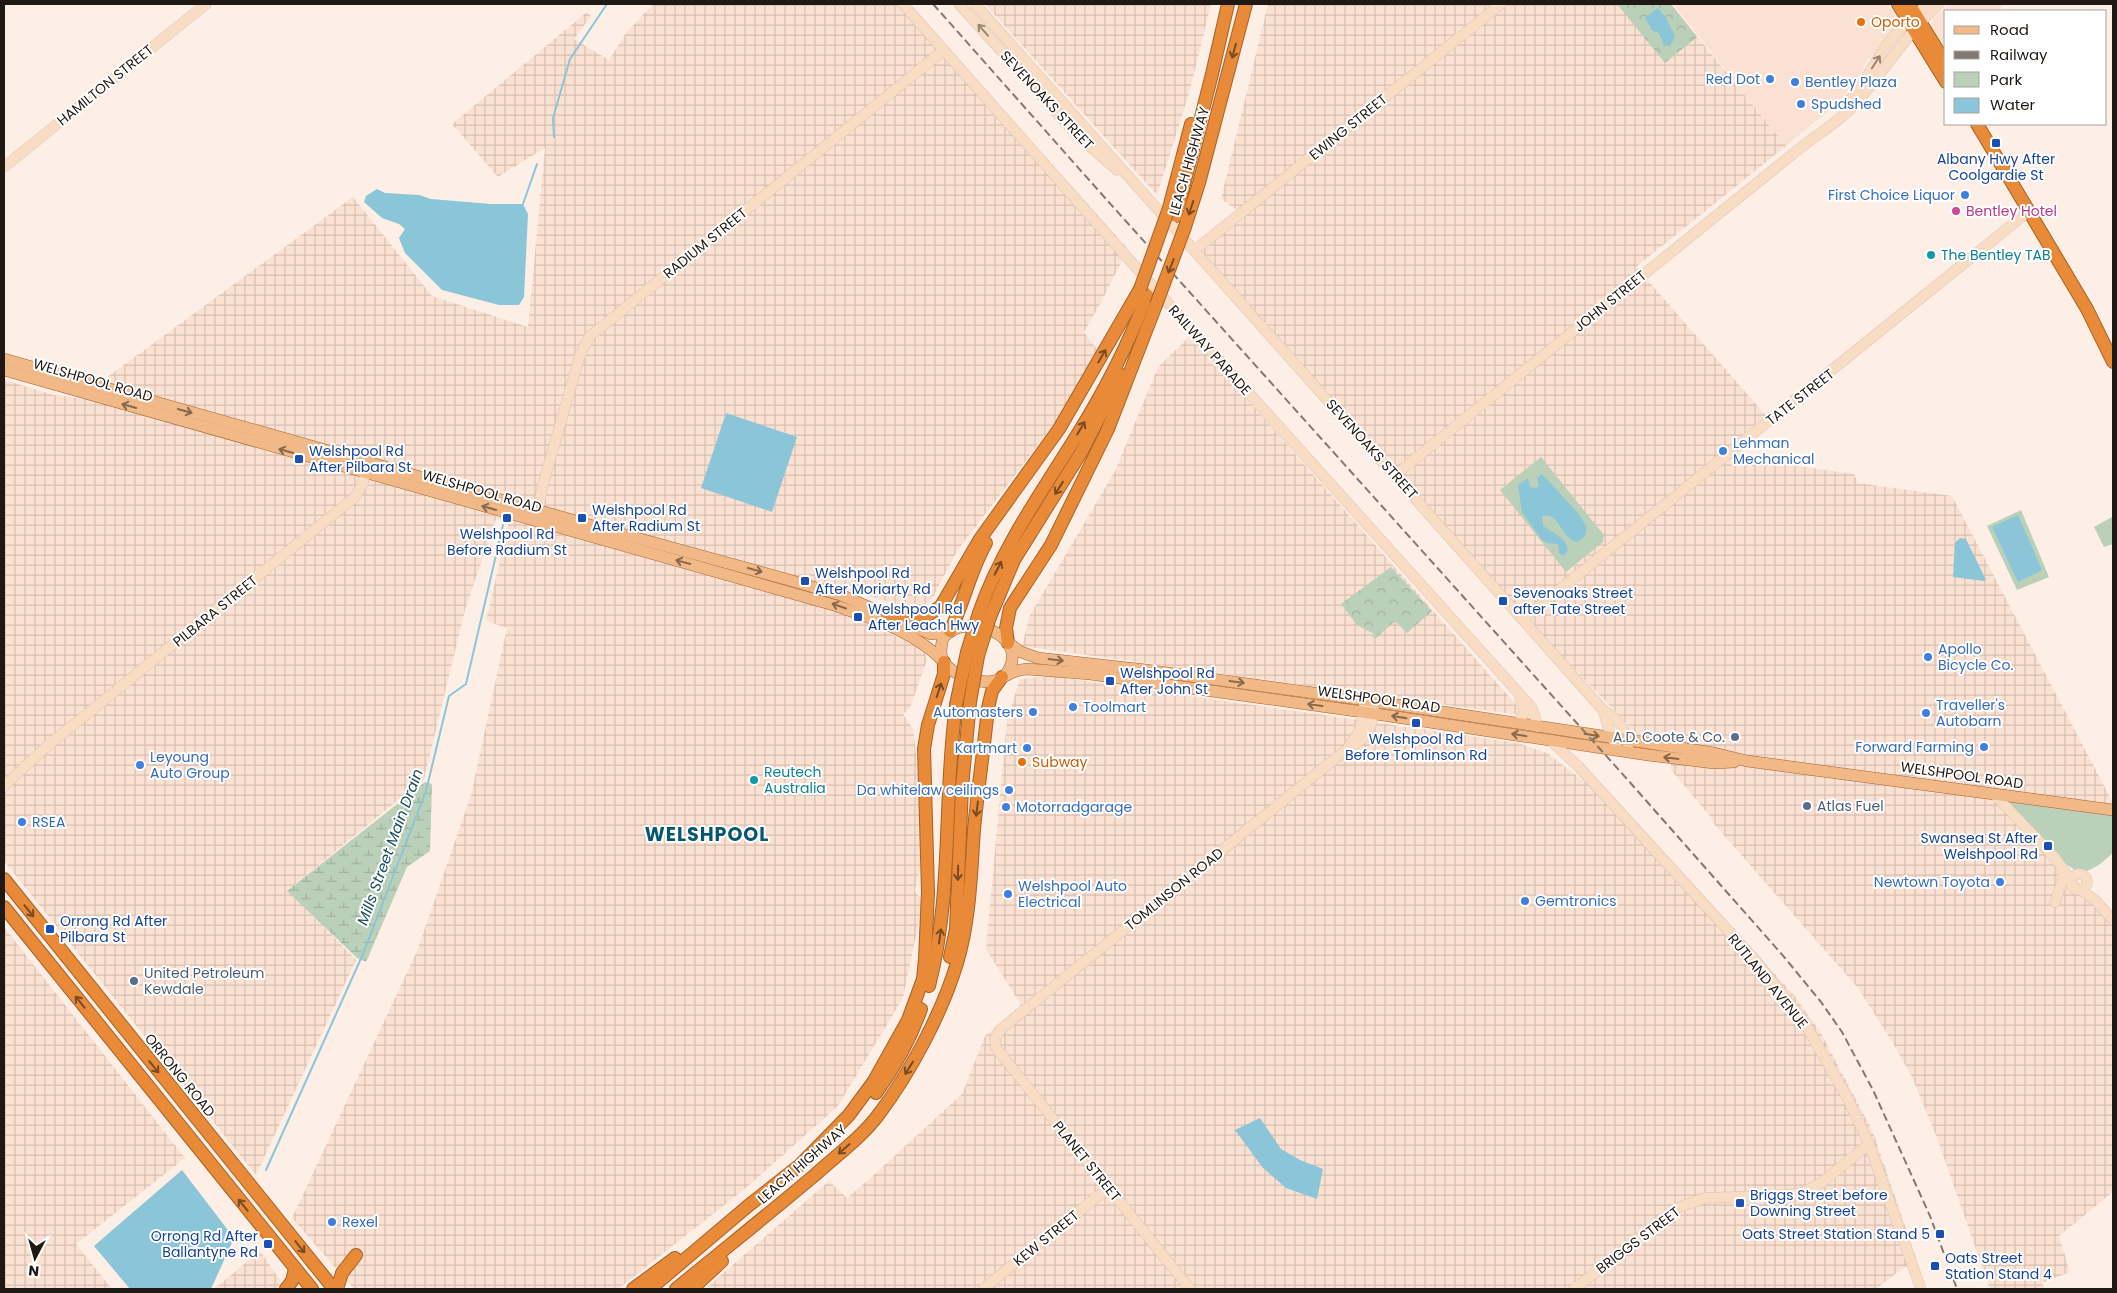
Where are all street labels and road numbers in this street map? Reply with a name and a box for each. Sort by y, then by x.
street label: HAMILTON STREET [52,39,158,130]
street label: SEVENOAKS STREET [996,46,1099,154]
street label: EWING STREET [1305,89,1392,165]
street label: LEACH HIGHWAY [1164,104,1214,218]
street label: RADIUM STREET [659,203,752,283]
street label: JOHN STREET [1570,265,1651,336]
street label: RAILWAY PARADE [1164,301,1256,399]
street label: WELSHPOOL ROAD [31,353,155,407]
street label: TATE STREET [1762,364,1839,430]
street label: SEVENOAKS STREET [1321,394,1423,504]
street label: WELSHPOOL ROAD [420,464,544,518]
street label: PILBARA STREET [168,570,262,651]
street label: WELSHPOOL ROAD [1316,680,1442,718]
street label: WELSHPOOL ROAD [1899,756,2025,794]
street label: TOMLINSON ROAD [1120,843,1228,935]
street label: RUTLAND AVENUE [1723,929,1813,1033]
street label: ORRONG ROAD [140,1029,220,1121]
street label: PLANET STREET [1048,1117,1126,1206]
street label: LEACH HIGHWAY [753,1120,851,1208]
street label: BRIGGS STREET [1592,1202,1684,1278]
street label: KEW STREET [1009,1205,1083,1271]

